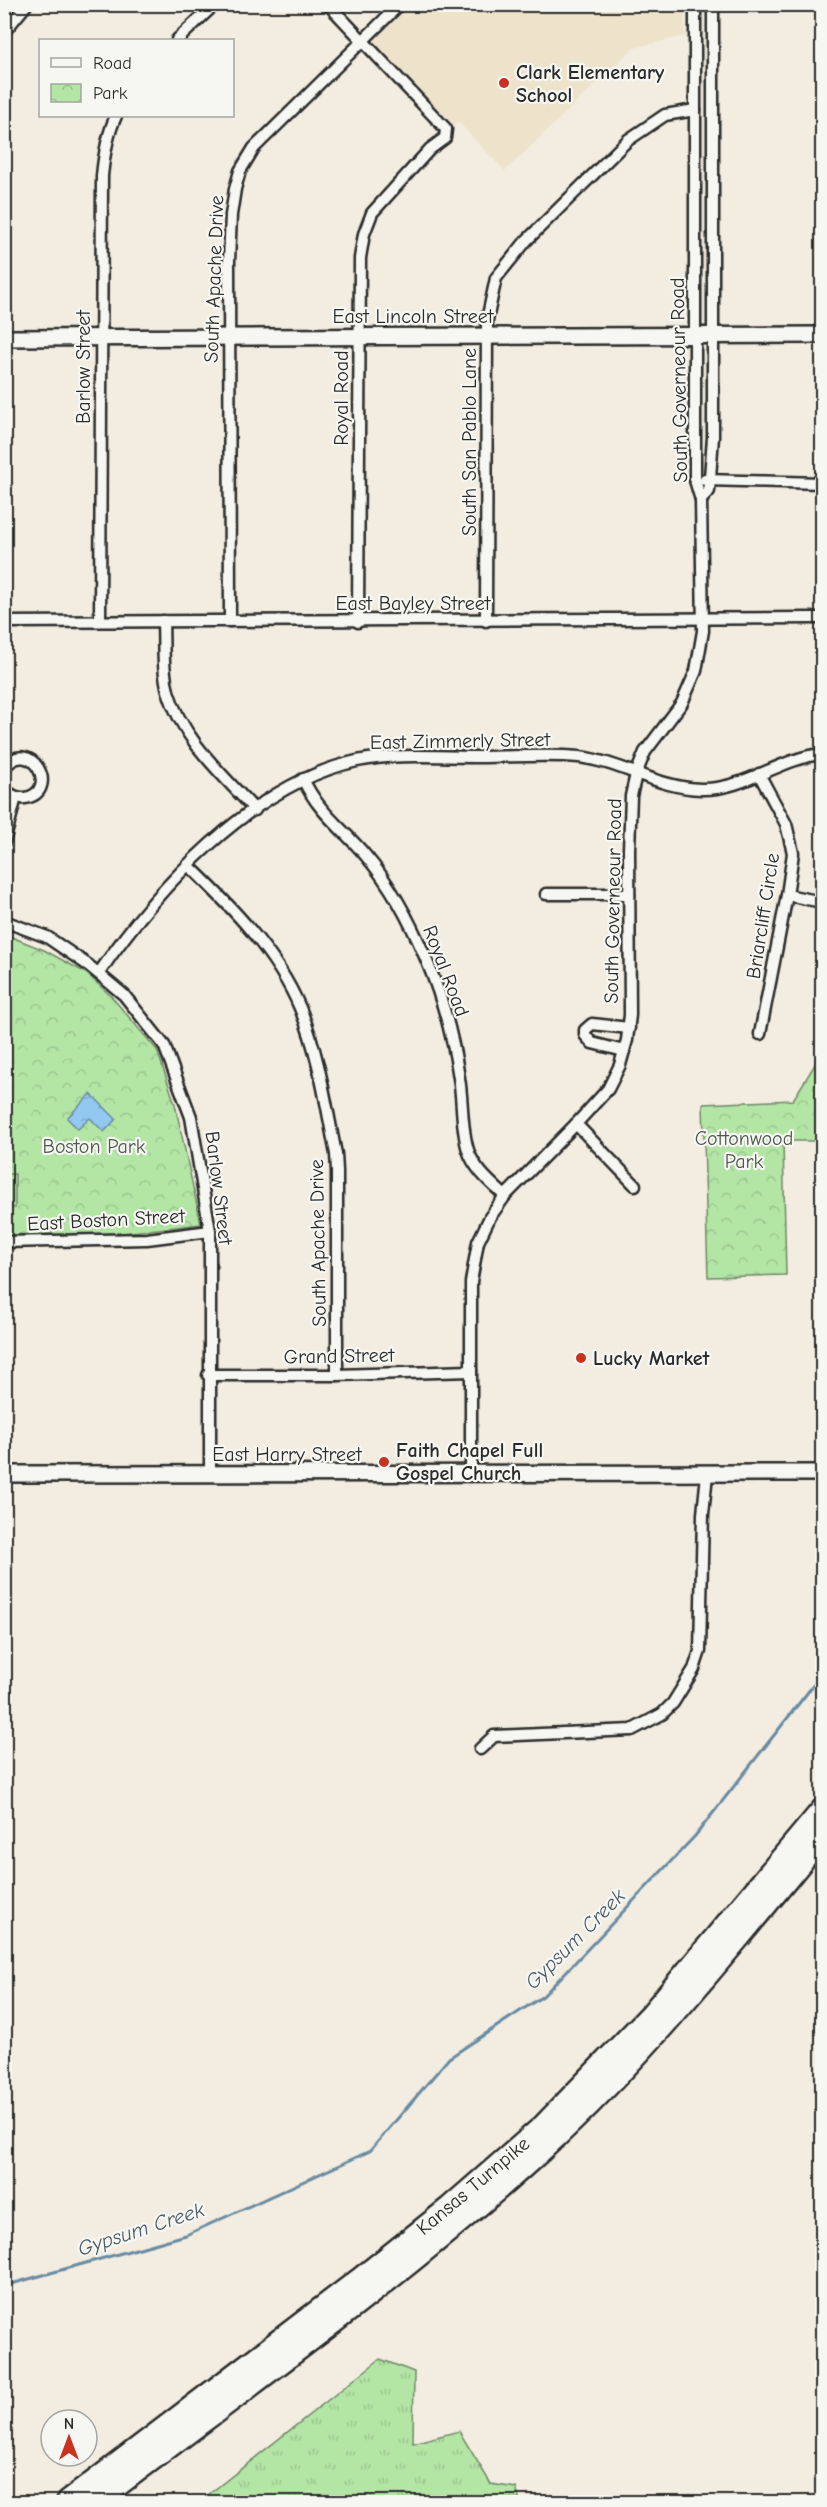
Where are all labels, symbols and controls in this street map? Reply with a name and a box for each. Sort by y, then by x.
legend [39,39,234,117]
text: Road [93,53,132,74]
place label: Clark Elementary School [516,61,665,107]
marker: Clark Elementary School [497,76,511,90]
text: Park [93,83,128,104]
street label: South Apache Drive [200,195,228,363]
street label: South Governeour Road [666,277,692,483]
street label: East Lincoln Street [332,305,495,328]
street label: Barlow Street [72,309,95,424]
street label: South San Pablo Lane [458,348,481,536]
street label: Royal Road [330,350,353,446]
street label: East Bayley Street [336,592,492,615]
street label: East Zimmerly Street [370,728,552,754]
street label: South Governeour Road [600,798,626,1004]
street label: Briarcliff Circle [742,851,784,981]
street label: Royal Road [418,922,474,1020]
park label: Cottonwood Park [695,1127,793,1173]
street label: Barlow Street [201,1130,238,1247]
park label: Boston Park [43,1135,146,1158]
street label: South Apache Drive [305,1159,331,1327]
street label: East Boston Street [27,1204,187,1236]
street label: Grand Street [283,1344,396,1368]
place label: Lucky Market [593,1347,710,1370]
marker: Lucky Market [574,1351,588,1365]
place label: Faith Chapel Full Gospel Church [396,1439,543,1485]
street label: East Harry Street [212,1443,363,1466]
marker: Faith Chapel Full Gospel Church [377,1455,391,1469]
water label: Gypsum Creek [520,1883,631,1994]
street label: Kansas Turnpike [412,2132,534,2240]
water label: Gypsum Creek [75,2197,208,2261]
north arrow [39,2408,99,2468]
text: N [64,2415,74,2433]

